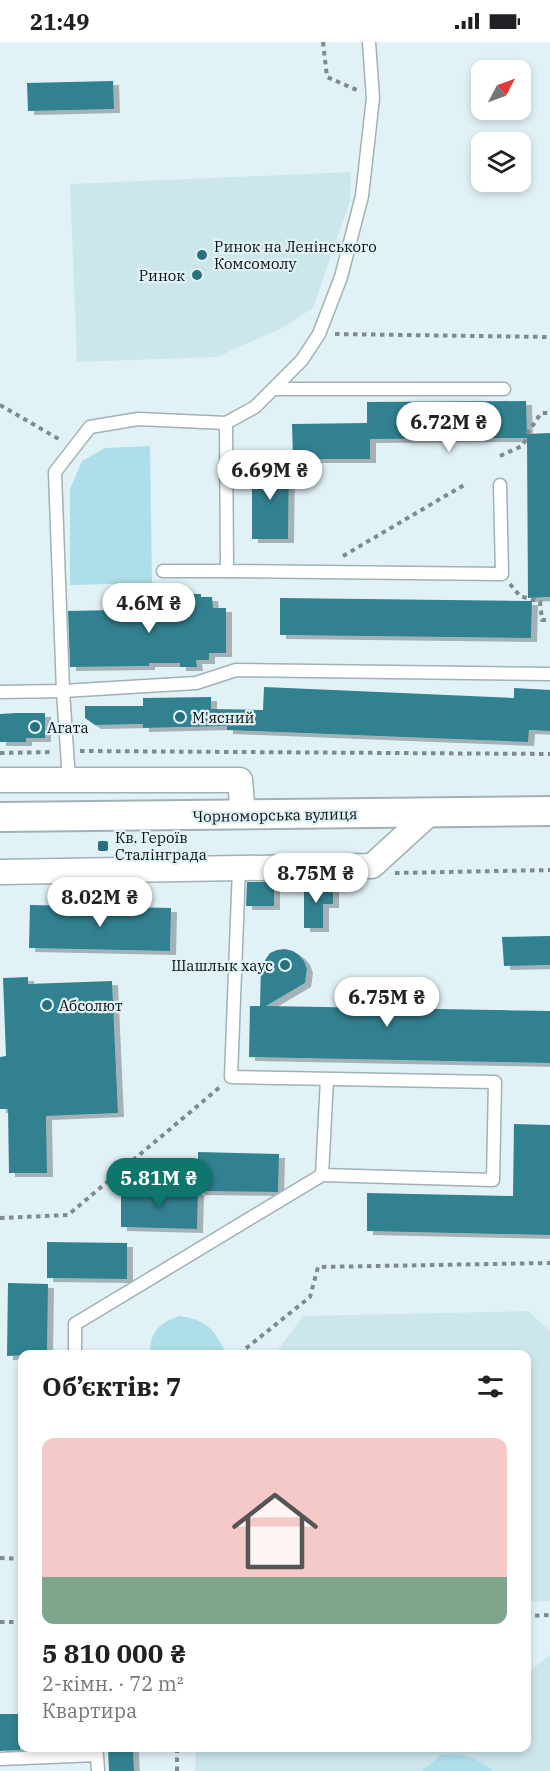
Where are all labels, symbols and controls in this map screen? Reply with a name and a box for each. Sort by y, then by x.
text: 21:49 [30,7,89,36]
north arrow [471,60,531,120]
map controls [471,60,531,192]
button: layers [471,132,531,192]
place label: Ринок на Ленінського Комсомолу [214,237,377,273]
marker: Ринок на Ленінського Комсомолу [195,248,209,262]
place label: Ринок [139,266,185,285]
marker: Ринок [190,268,204,282]
pin: 6.72M ₴ [394,402,504,453]
text: 6.72M ₴ [410,408,488,435]
pin: 6.69M ₴ [215,450,325,501]
text: 6.69M ₴ [231,456,309,483]
pin: 4.6M ₴ [100,583,198,634]
text: 4.6M ₴ [116,589,182,616]
place label: М'ясний [192,708,255,727]
marker: М'ясний [173,710,187,724]
place label: Агата [47,718,89,737]
marker: Агата [28,720,42,734]
street label: Чорноморська вулиця [192,804,358,826]
place label: Кв. Героїв Сталінграда [115,828,207,864]
marker: Кв. Героїв Сталінграда [96,839,110,853]
pin: 8.75M ₴ [261,853,371,904]
text: 8.75M ₴ [277,859,355,886]
pin: 8.02M ₴ [45,877,155,928]
text: 8.02M ₴ [61,883,139,910]
place label: Шашлык хаус [171,956,273,975]
marker: Шашлык хаус [278,958,292,972]
pin: 6.75M ₴ [332,977,442,1028]
text: 6.75M ₴ [348,983,426,1010]
place label: Абсолют [59,996,123,1015]
marker: Абсолют [40,998,54,1012]
pin: 5.81M ₴ [104,1158,214,1209]
text: 5.81M ₴ [120,1164,198,1191]
text: Об’єктів: 7 [42,1369,181,1403]
icon: filters [474,1370,507,1403]
icon: home [221,1477,329,1585]
text: 5 810 000 ₴ [42,1636,186,1670]
text: 2-кімн. · 72 m² [42,1670,184,1697]
text: Квартира [42,1697,137,1724]

